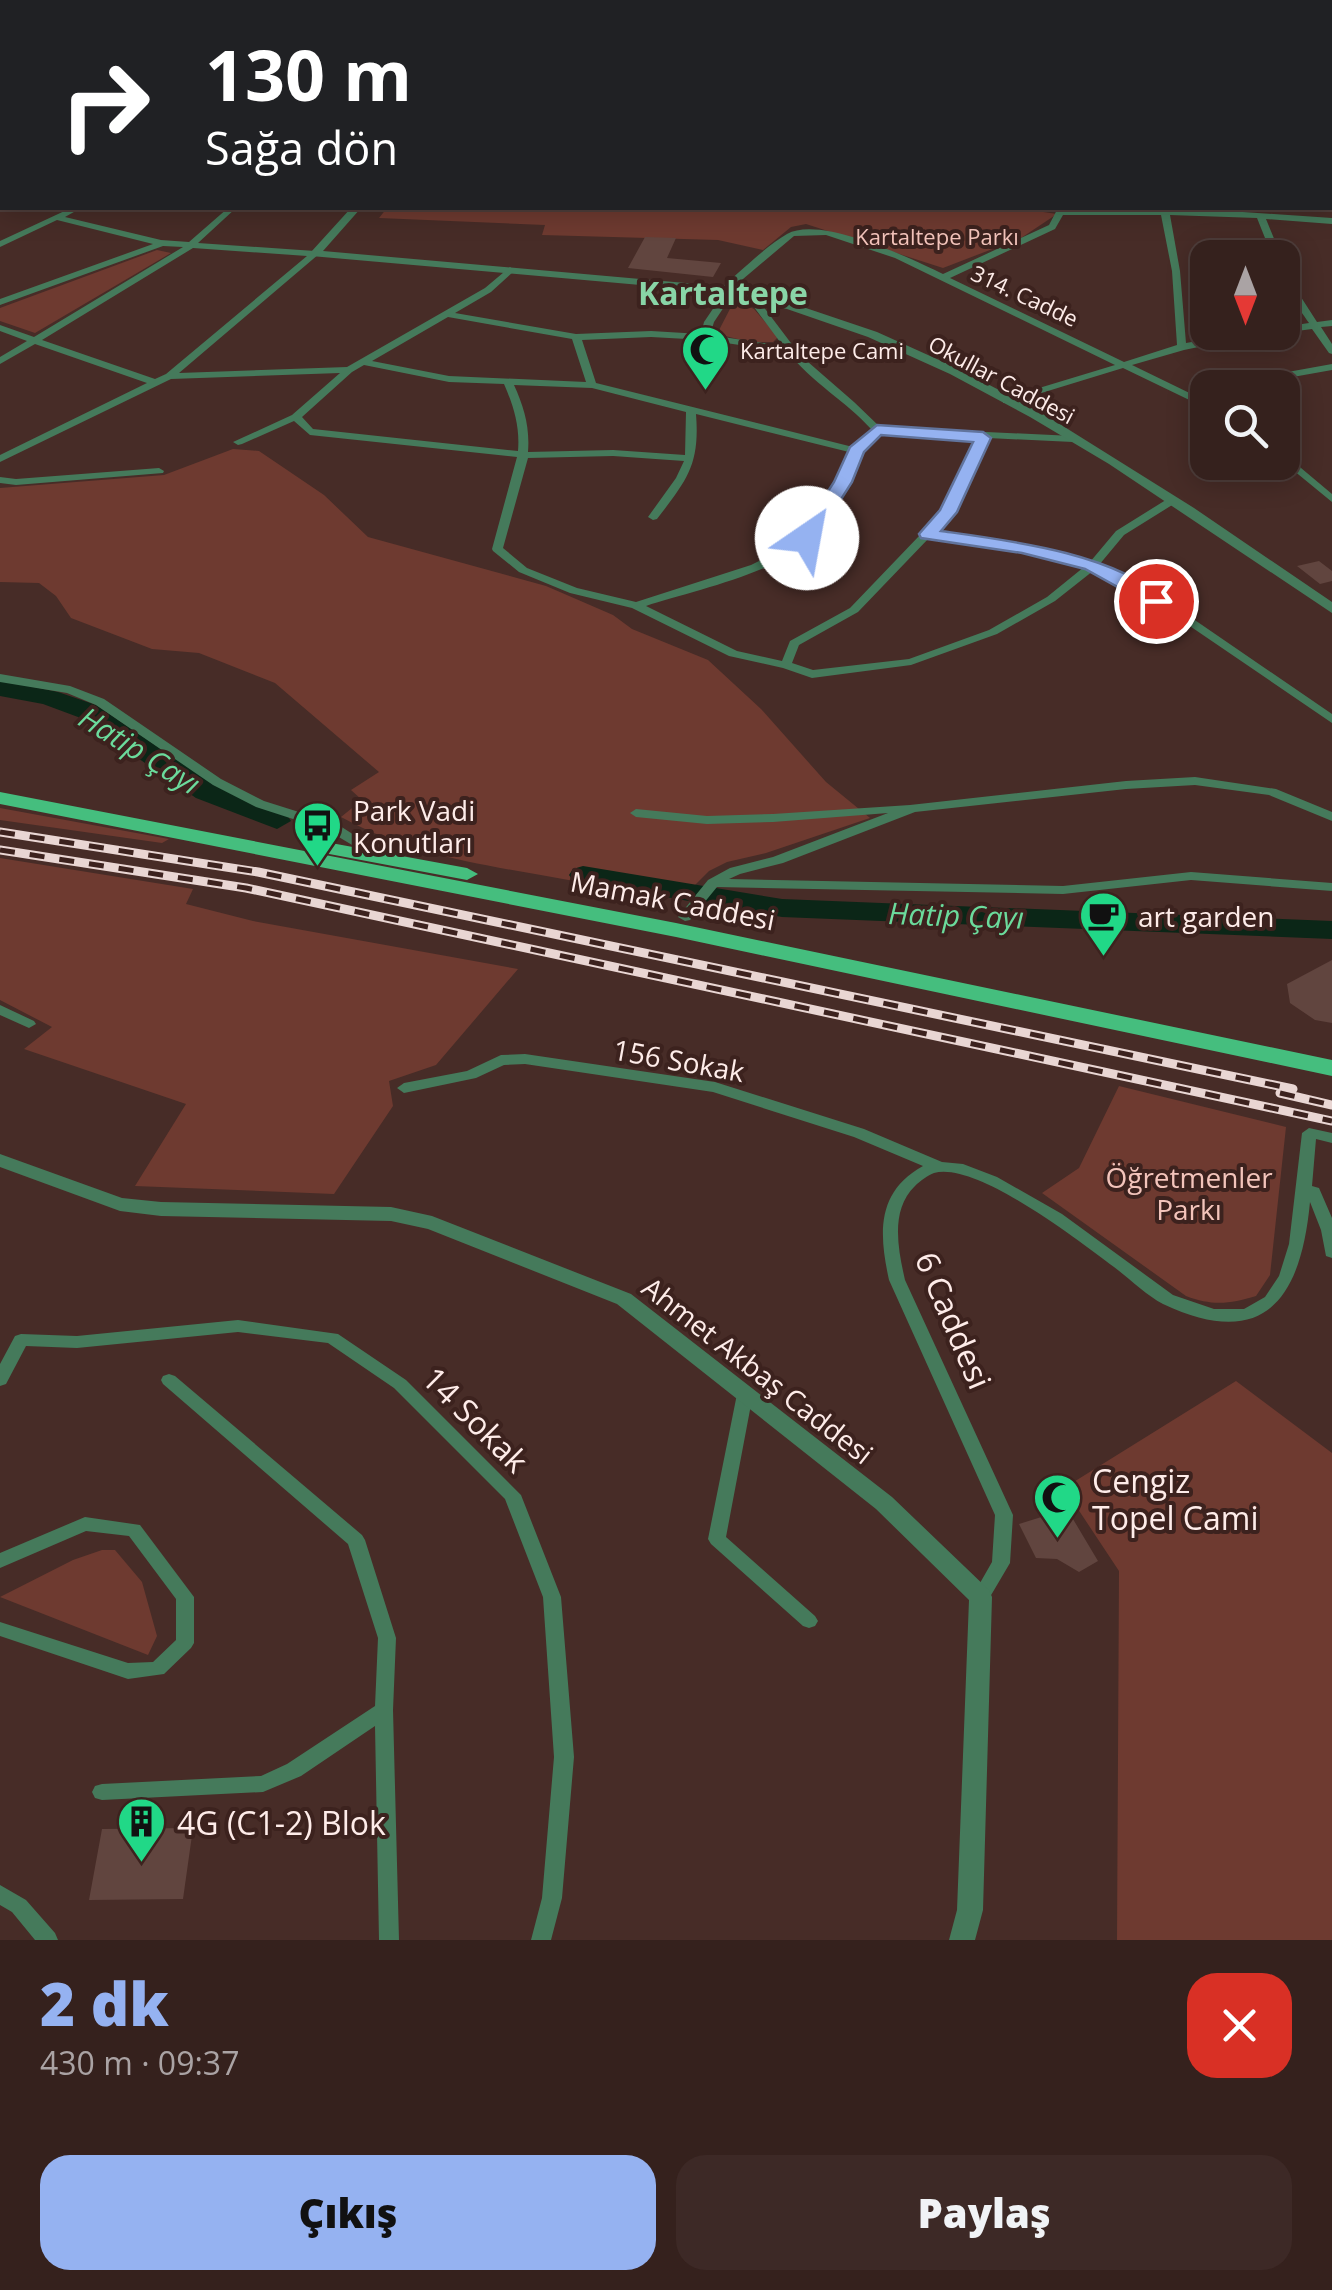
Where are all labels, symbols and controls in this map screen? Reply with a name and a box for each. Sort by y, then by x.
text: 130 m [205,26,412,122]
icon: right [40,40,170,170]
text: Sağa dön [205,117,398,178]
park label: Kartaltepe Parkı [855,221,1019,251]
north arrow [1190,240,1300,350]
map controls [1190,240,1300,480]
street label: 314. Cadde [967,257,1083,333]
district label: Kartaltepe [638,271,808,314]
mosque icon: Kartaltepe Cami [679,324,731,392]
street label: Okullar Caddesi [924,328,1080,430]
place label: Kartaltepe Cami [740,335,904,365]
button: search [1190,370,1300,480]
position arrow [755,486,859,590]
pin [1114,559,1199,644]
icon: arrive [1129,574,1184,629]
water label: Hatip Çayı [71,697,209,803]
place label: Park Vadi Konutları [353,791,475,861]
bus stop icon: Park Vadi Konutları [292,800,344,868]
street label: Mamak Caddesi [567,862,779,938]
cafe icon: art garden [1077,890,1129,958]
water label: Hatip Çayı [887,892,1025,938]
place label: art garden [1138,897,1275,935]
street label: 156 Sokak [610,1030,748,1090]
park label: Öğretmenler Parkı [1105,1158,1273,1228]
street label: 6 Caddesi [906,1245,1002,1395]
street label: Ahmet Akbaş Caddesi [635,1268,881,1472]
street label: 14 Sokak [414,1357,538,1481]
place label: Cengiz Topel Cami [1092,1459,1258,1539]
mosque icon: Cengiz Topel Cami [1031,1472,1083,1540]
building icon: 4G (C1-2) Blok [116,1796,168,1864]
place label: 4G (C1-2) Blok [177,1801,386,1844]
text: 2 dk [40,1962,169,2044]
button: close [1187,1973,1292,2078]
text: 430 m · 09:37 [40,2041,239,2084]
button: Çıkış [40,2155,656,2270]
button: Paylaş [676,2155,1292,2270]

